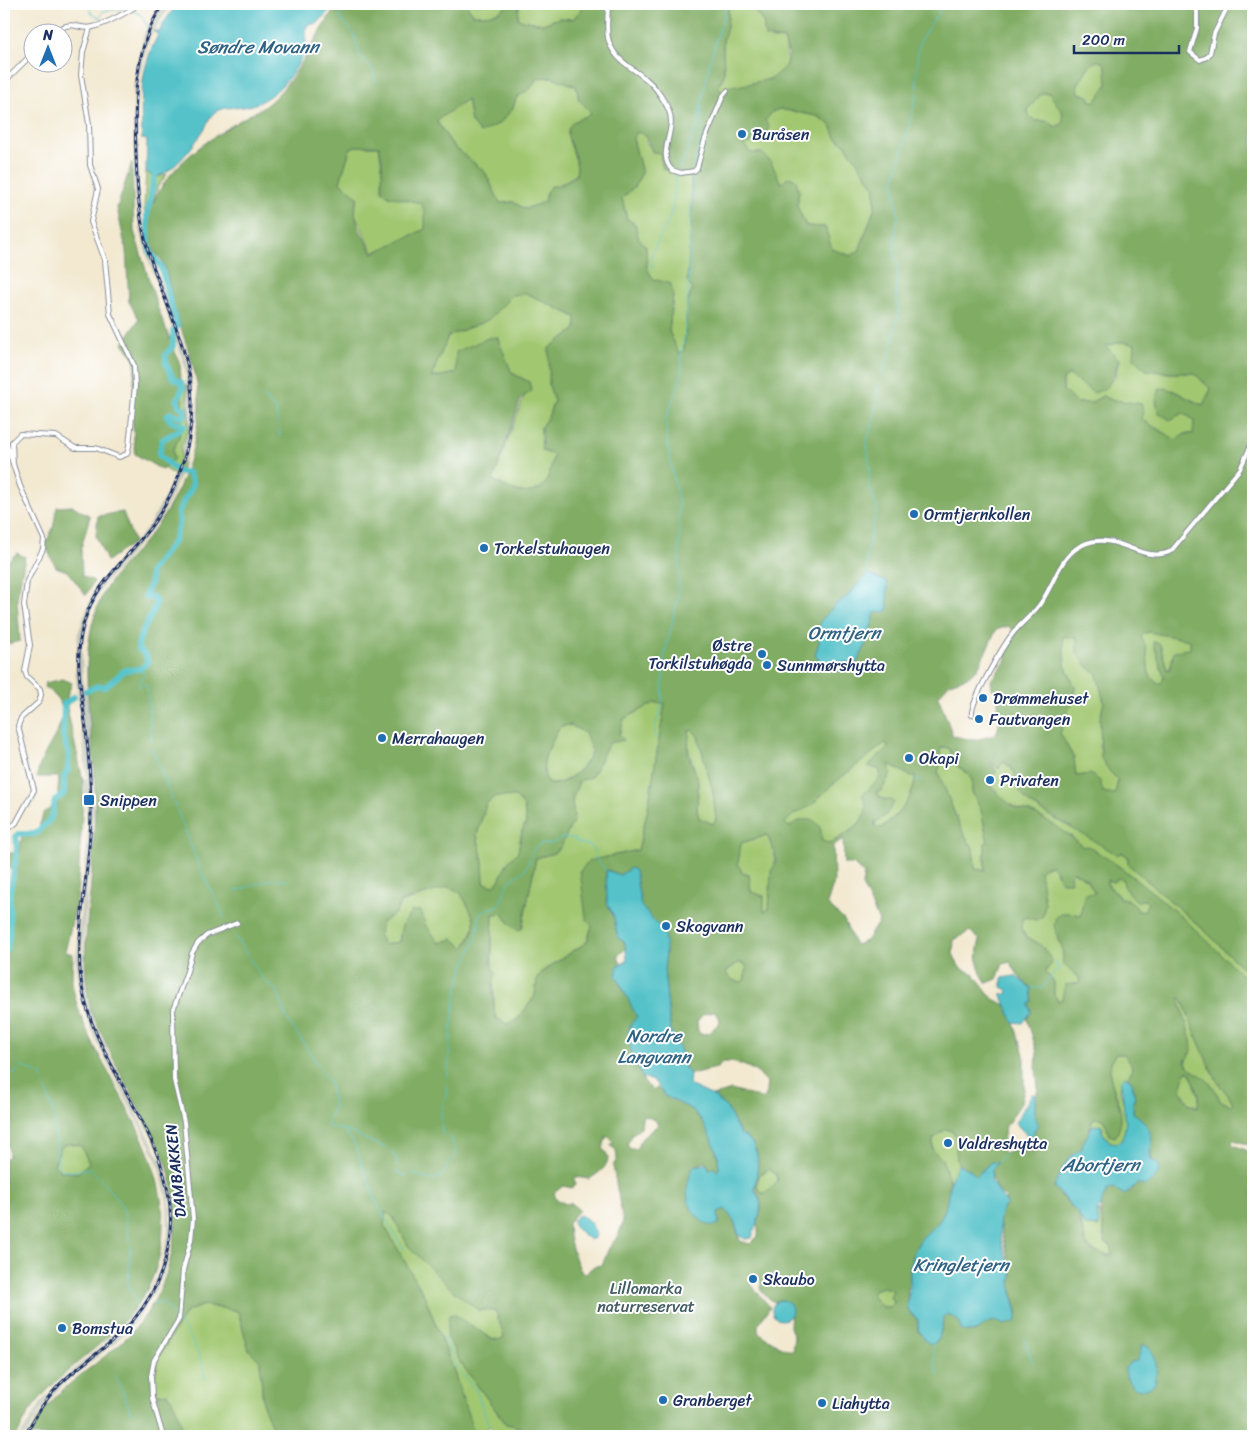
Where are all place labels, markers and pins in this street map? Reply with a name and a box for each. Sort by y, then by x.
place label: Buråsen [752,120,810,149]
marker: Buråsen [736,128,748,140]
place label: Ormtjernkollen [924,500,1031,529]
marker: Ormtjernkollen [908,508,920,520]
place label: Torkelstuhaugen [494,534,610,563]
marker: Torkelstuhaugen [478,542,490,554]
place label: Østre Torkilstuhøgda [648,631,752,678]
marker: Østre Torkilstuhøgda [756,648,768,660]
place label: Sunnmørshytta [777,651,885,680]
marker: Sunnmørshytta [761,659,773,671]
place label: Drømmehuset [993,684,1089,713]
marker: Drømmehuset [977,692,989,704]
place label: Fautvangen [989,705,1071,734]
marker: Fautvangen [973,713,985,725]
place label: Merrahaugen [392,724,485,753]
marker: Merrahaugen [376,732,388,744]
place label: Okapi [919,744,959,773]
marker: Okapi [903,752,915,764]
place label: Privaten [1000,766,1059,795]
marker: Privaten [984,774,996,786]
place label: Snippen [100,786,157,815]
marker: Snippen [82,793,96,807]
place label: Skogvann [676,912,744,941]
marker: Skogvann [660,920,672,932]
place label: Valdreshytta [958,1129,1047,1158]
marker: Valdreshytta [942,1137,954,1149]
place label: Skaubo [763,1265,815,1294]
marker: Skaubo [747,1273,759,1285]
place label: Bomstua [72,1314,133,1343]
marker: Bomstua [56,1322,68,1334]
place label: Granberget [673,1386,752,1415]
place label: Liahytta [832,1389,890,1418]
marker: Granberget [657,1394,669,1406]
marker: Liahytta [816,1397,828,1409]

